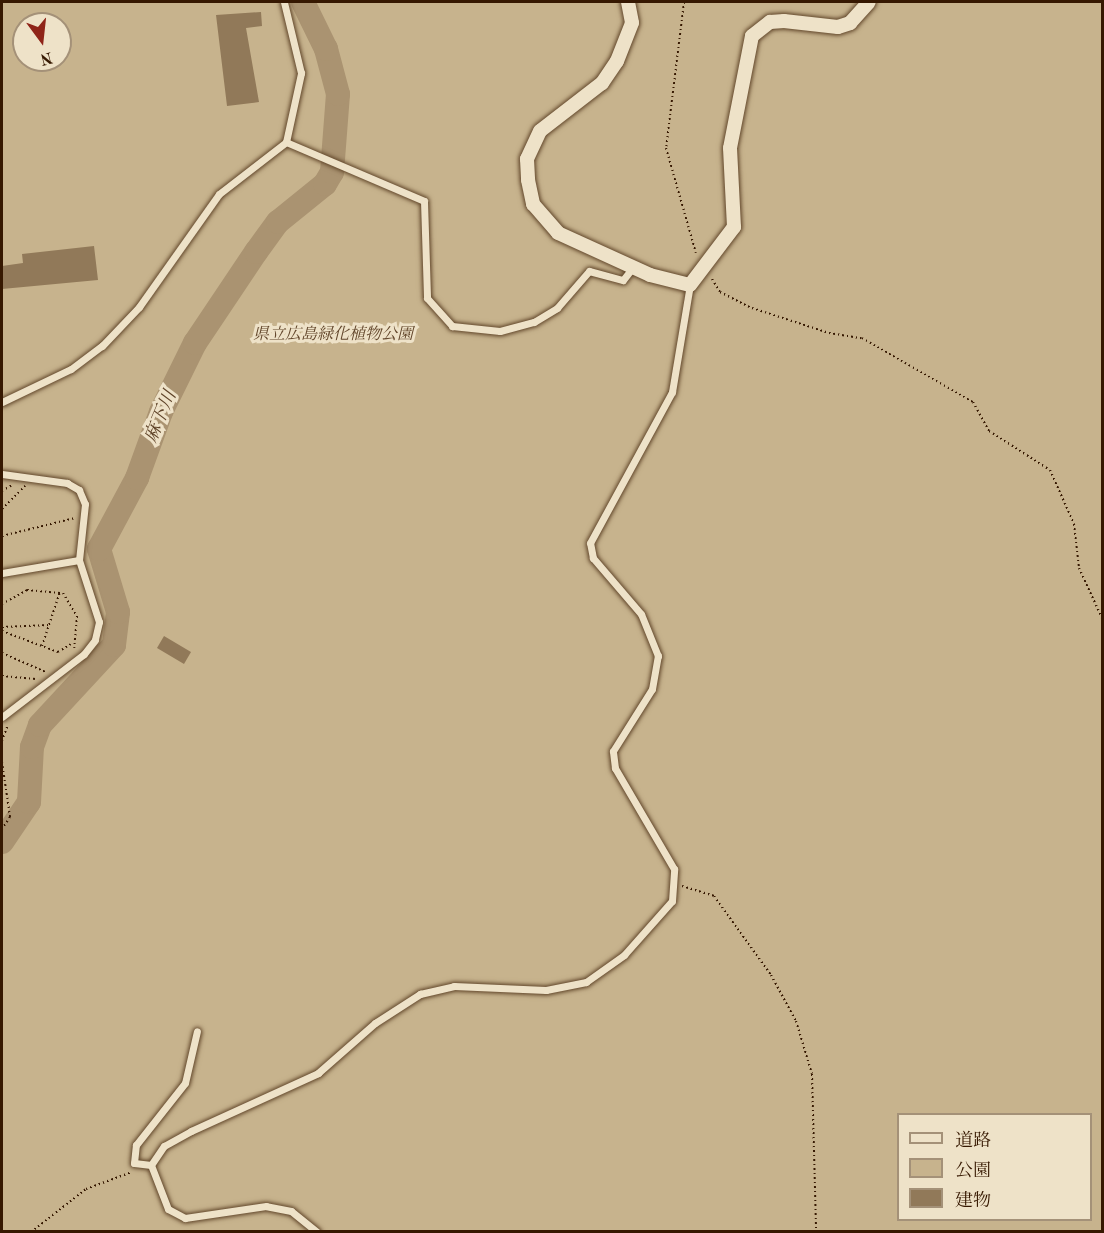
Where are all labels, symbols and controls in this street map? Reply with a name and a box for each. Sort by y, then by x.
north arrow [12,12,72,72]
text: N [38,48,54,67]
park label: 県立広島緑化植物公園 [253,325,413,345]
water label: 麻下川 [141,388,181,446]
legend [897,1113,1092,1221]
text: 道路 [955,1132,991,1150]
text: 公園 [955,1162,991,1180]
text: 建物 [955,1192,991,1210]

